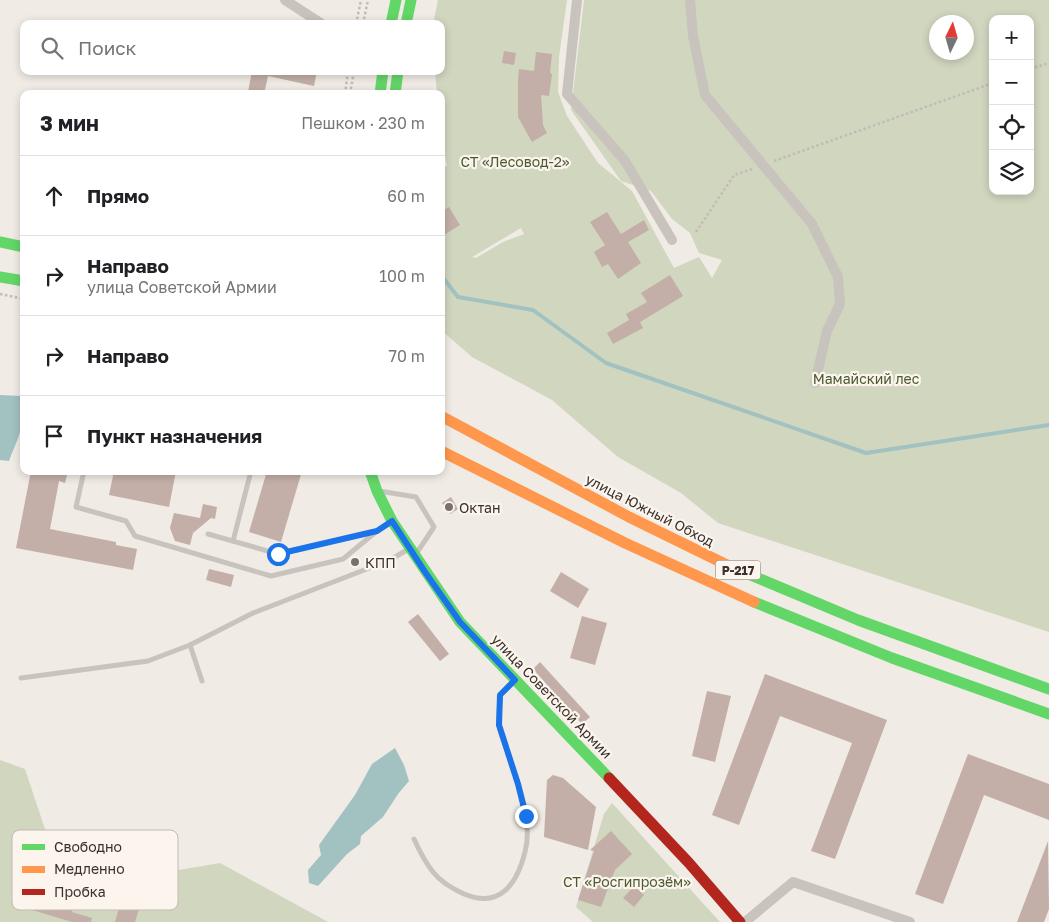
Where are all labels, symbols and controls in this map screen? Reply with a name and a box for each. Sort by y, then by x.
north arrow [929,15,974,60]
map controls [989,15,1034,195]
button: + [989,15,1034,60]
search box [20,20,445,75]
icon: search [38,34,66,62]
text: Поиск [78,36,137,59]
button: − [989,60,1034,105]
button: locate [989,105,1034,150]
text: 3 мин [40,110,99,136]
text: Пешком · 230 m [301,113,425,133]
button: layers [989,150,1034,195]
park label: СТ «Лесовод-2» [460,153,570,170]
icon: ahead [40,182,68,210]
text: Прямо [87,184,149,207]
text: 60 m [387,186,425,206]
text: Направо [87,254,169,277]
icon: right [40,262,68,290]
text: 100 m [379,266,425,286]
text: улица Советской Армии [87,277,277,297]
icon: right [40,342,68,370]
text: Направо [87,344,169,367]
text: 70 m [388,346,425,366]
park label: Мамайский лес [813,370,920,387]
icon: arrive [40,422,68,450]
text: Пункт назначения [87,424,262,447]
street label: улица Южный Обход [583,470,718,550]
place label: Октан [459,499,500,516]
marker: Октан [443,501,455,513]
route start [267,543,290,566]
place label: КПП [365,554,396,571]
marker: КПП [349,556,361,568]
road number: Р-217 [716,560,760,580]
street label: улица Советской Армии [488,630,616,762]
route end [515,805,538,828]
legend [12,830,178,910]
text: Свободно [54,838,122,855]
text: Медленно [54,860,125,877]
park label: СТ «Росгипрозём» [563,873,691,890]
text: Пробка [54,883,106,900]

